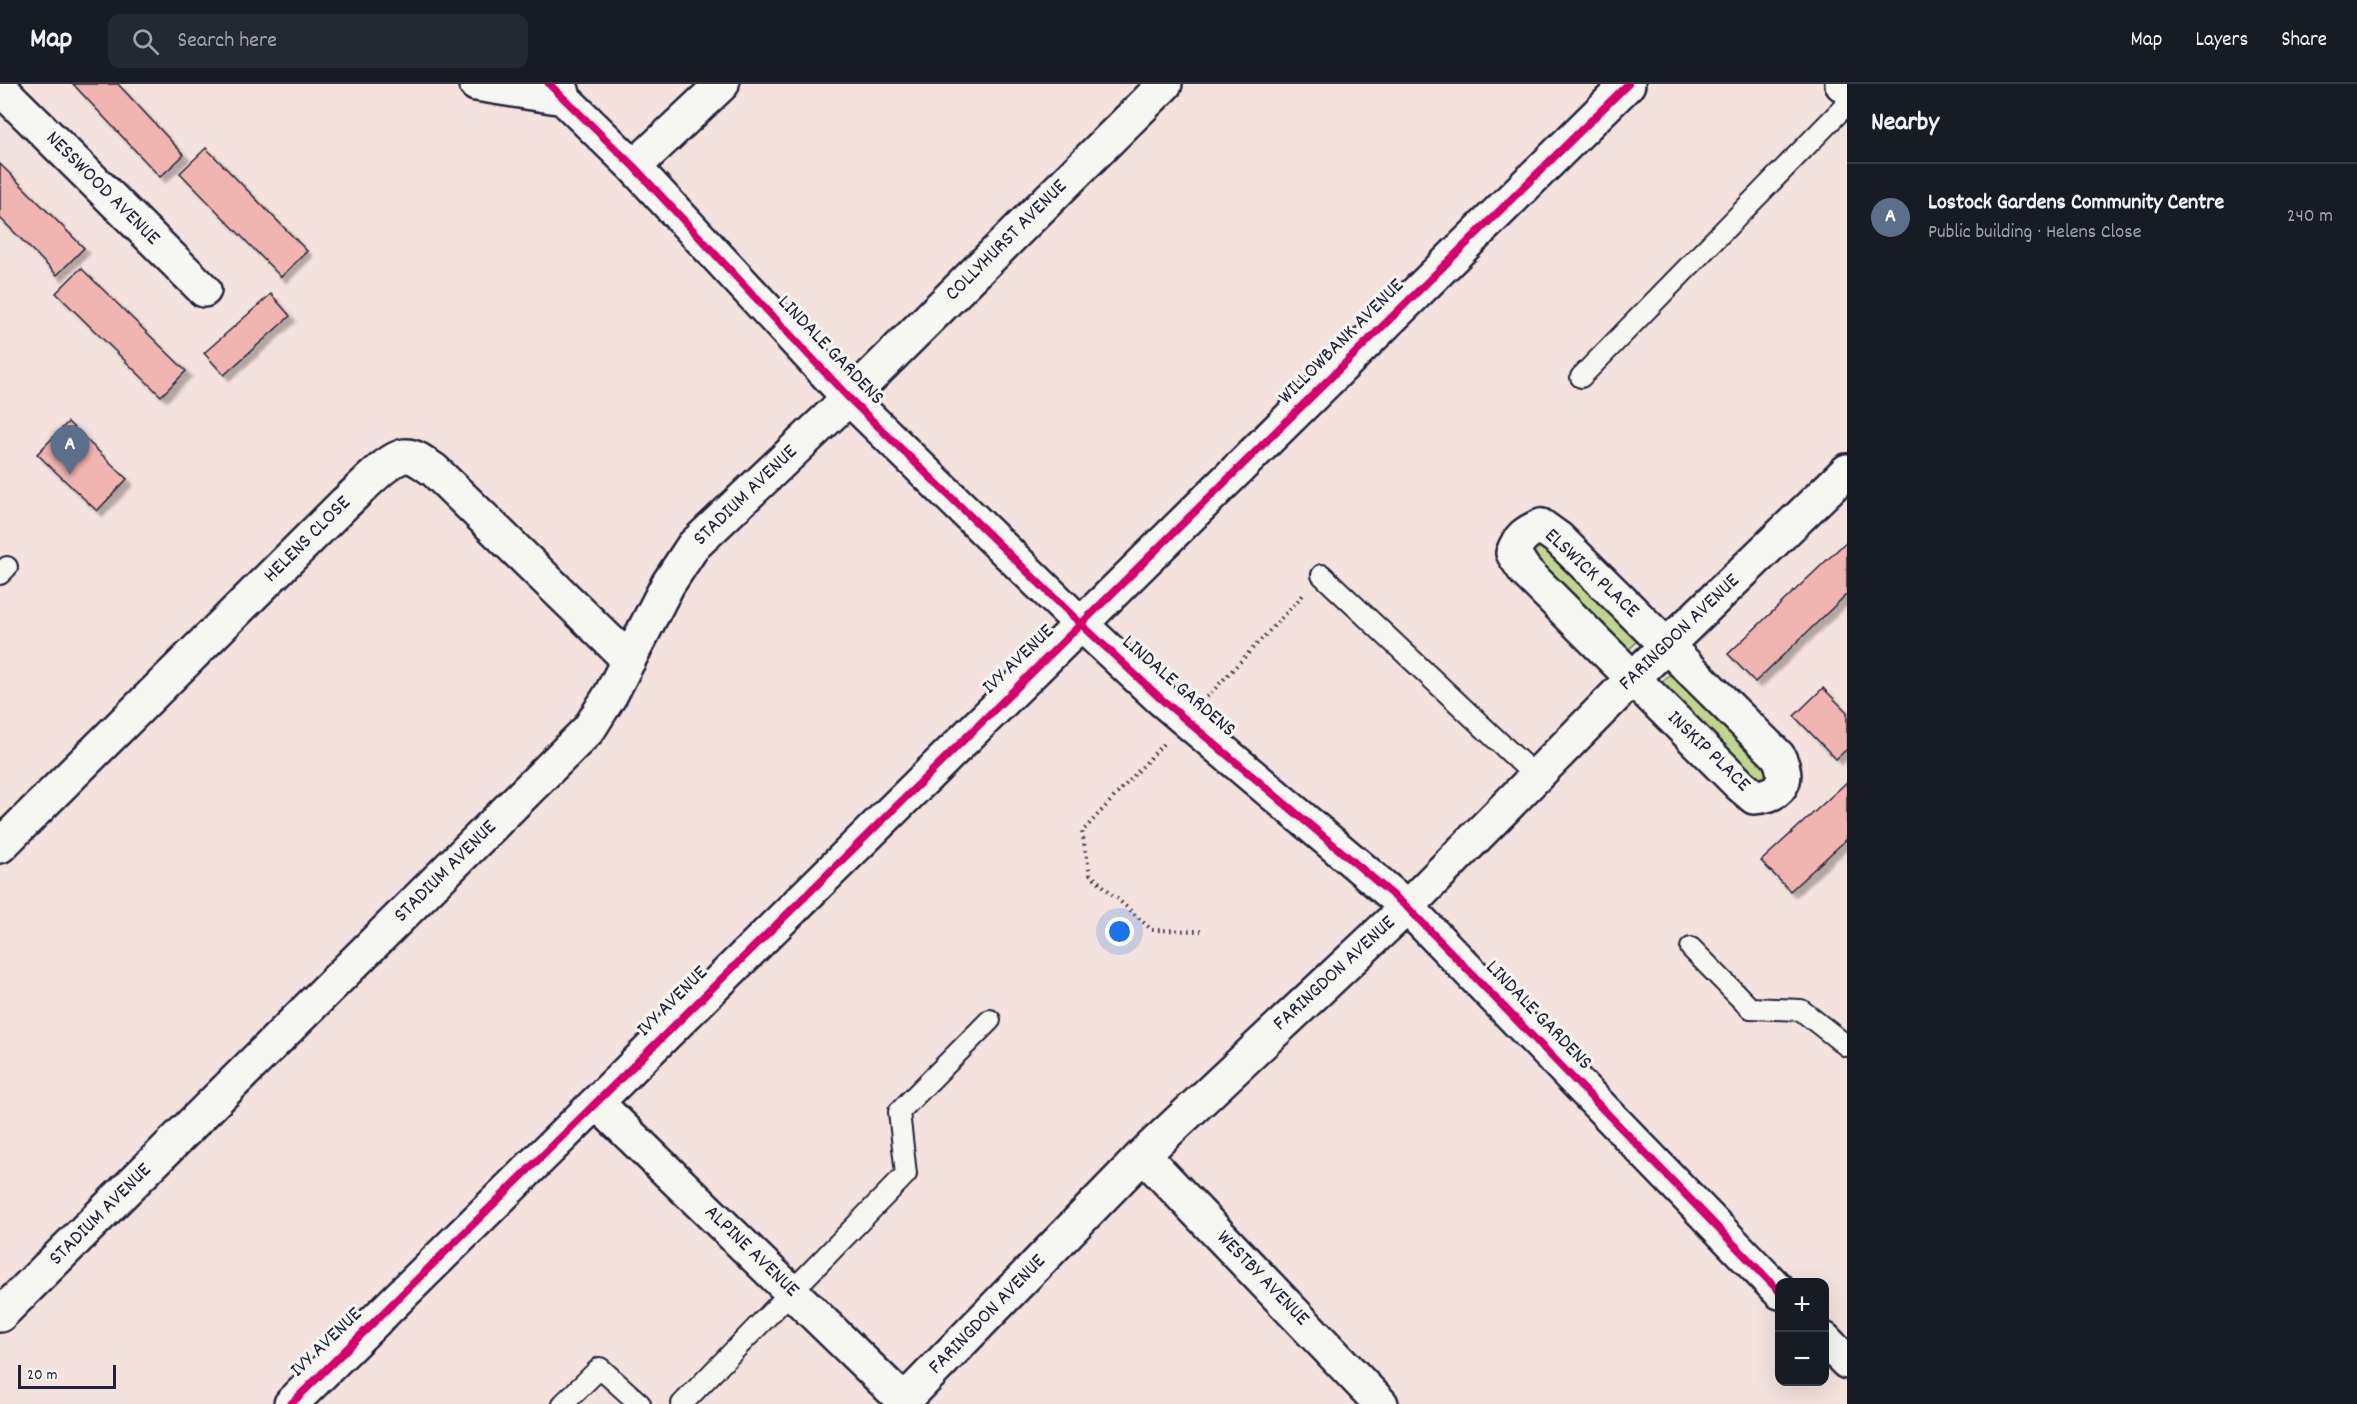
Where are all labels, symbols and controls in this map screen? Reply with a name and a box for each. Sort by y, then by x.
search box [108,14,528,68]
text: Map [30,21,72,61]
icon: search [129,25,162,58]
text: Search here [177,26,277,57]
text: Map [2131,26,2162,56]
text: Layers [2195,26,2248,56]
text: Share [2281,26,2327,56]
text: Nearby [1871,105,1939,142]
street label: NESSWOOD AVENUE [38,125,166,253]
street label: COLLYHURST AVENUE [939,173,1075,309]
text: Lostock Gardens Community Centre [1928,188,2224,219]
text: A [1885,203,1896,231]
text: 240 m [2287,203,2333,231]
text: Public building · Helens Close [1928,219,2141,247]
street label: WILLOWBANK AVENUE [1272,272,1412,412]
street label: LINDALE GARDENS [770,289,890,413]
pin: A [50,426,90,475]
street label: STADIUM AVENUE [687,438,805,554]
street label: HELENS CLOSE [258,489,359,590]
street label: ELSWICK PLACE [1537,522,1646,626]
street label: FARINGDON AVENUE [1613,567,1747,699]
street label: IVY AVENUE [976,618,1062,702]
street label: LINDALE GARDENS [1114,629,1242,745]
street label: INSKIP PLACE [1659,704,1757,800]
street label: STADIUM AVENUE [388,813,505,930]
street label: FARINGDON AVENUE [1267,909,1403,1039]
your location [1105,917,1134,946]
street label: LINDALE GARDENS [1478,954,1598,1078]
street label: IVY AVENUE [630,959,716,1045]
street label: STADIUM AVENUE [43,1156,160,1273]
street label: ALPINE AVENUE [697,1199,806,1305]
street label: WESTBY AVENUE [1209,1224,1316,1334]
street label: FARINGDON AVENUE [922,1248,1054,1382]
map controls [1775,1278,1829,1386]
button: + [1775,1278,1829,1332]
street label: IVY AVENUE [284,1301,370,1385]
button: − [1775,1332,1829,1386]
scale bar [18,1362,116,1390]
text: 20 m [27,1364,57,1387]

